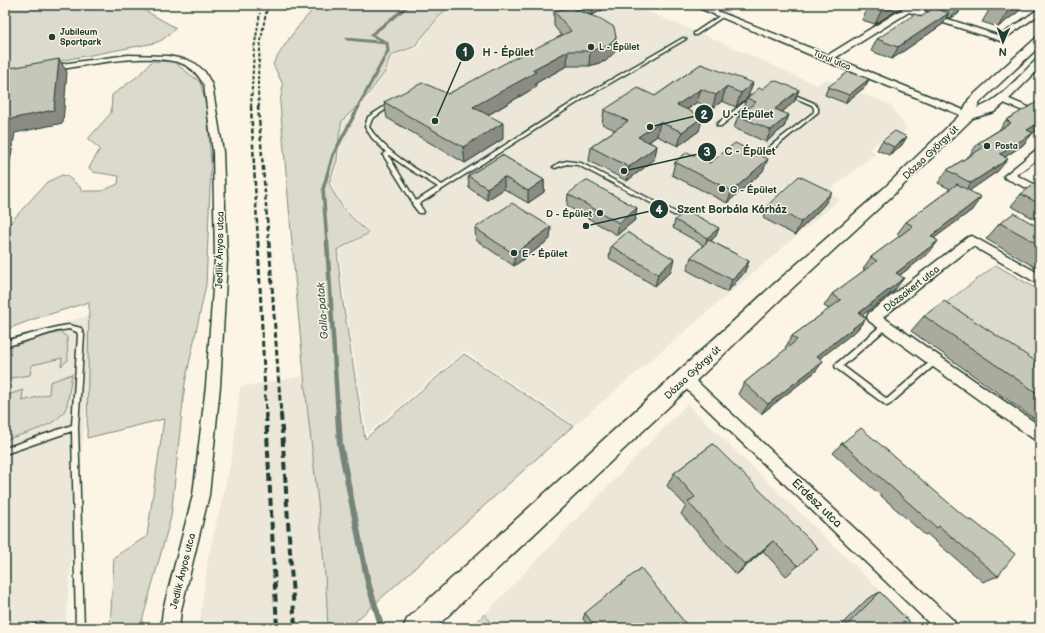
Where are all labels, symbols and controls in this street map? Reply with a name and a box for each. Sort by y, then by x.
north arrow [983,22,1023,62]
place label: Jubileum Sportpark [60,27,101,48]
marker: Jubileum Sportpark [47,32,57,42]
callout: H - Épület [455,40,542,63]
place label: L - Épület [599,41,639,53]
marker: L - Épület [586,42,596,52]
text: 1 [462,45,468,60]
text: H - Épület [482,45,534,59]
text: N [998,45,1007,58]
street label: Turul utca [811,48,852,73]
callout: U - Épület [694,103,781,126]
text: U - Épület [723,107,774,121]
text: 2 [700,108,708,123]
street label: Dózsa György út [900,123,961,182]
callout: C - Épület [697,140,784,163]
marker: Posta [982,141,992,151]
place label: Posta [995,141,1018,152]
text: C - Épület [725,144,776,158]
text: 3 [703,145,711,160]
marker: G - Épület [717,184,727,194]
place label: G - Épület [730,184,777,196]
callout: Szent Borbála Kórház [649,198,795,221]
text: 4 [655,203,663,218]
text: Szent Borbála Kórház [677,203,787,216]
place label: D - Épület [546,208,593,220]
marker: D - Épület [595,208,605,218]
street label: Jedlik Ányos utca [213,211,227,289]
marker: E - Épület [509,248,519,258]
place label: E - Épület [522,248,568,260]
street label: Dózsakert utca [881,263,942,314]
water label: Galla-patak [314,281,331,340]
street label: Dózsa György út [662,344,723,402]
street label: Erdész utca [788,476,845,531]
street label: Jedlik Ányos utca [168,532,198,610]

